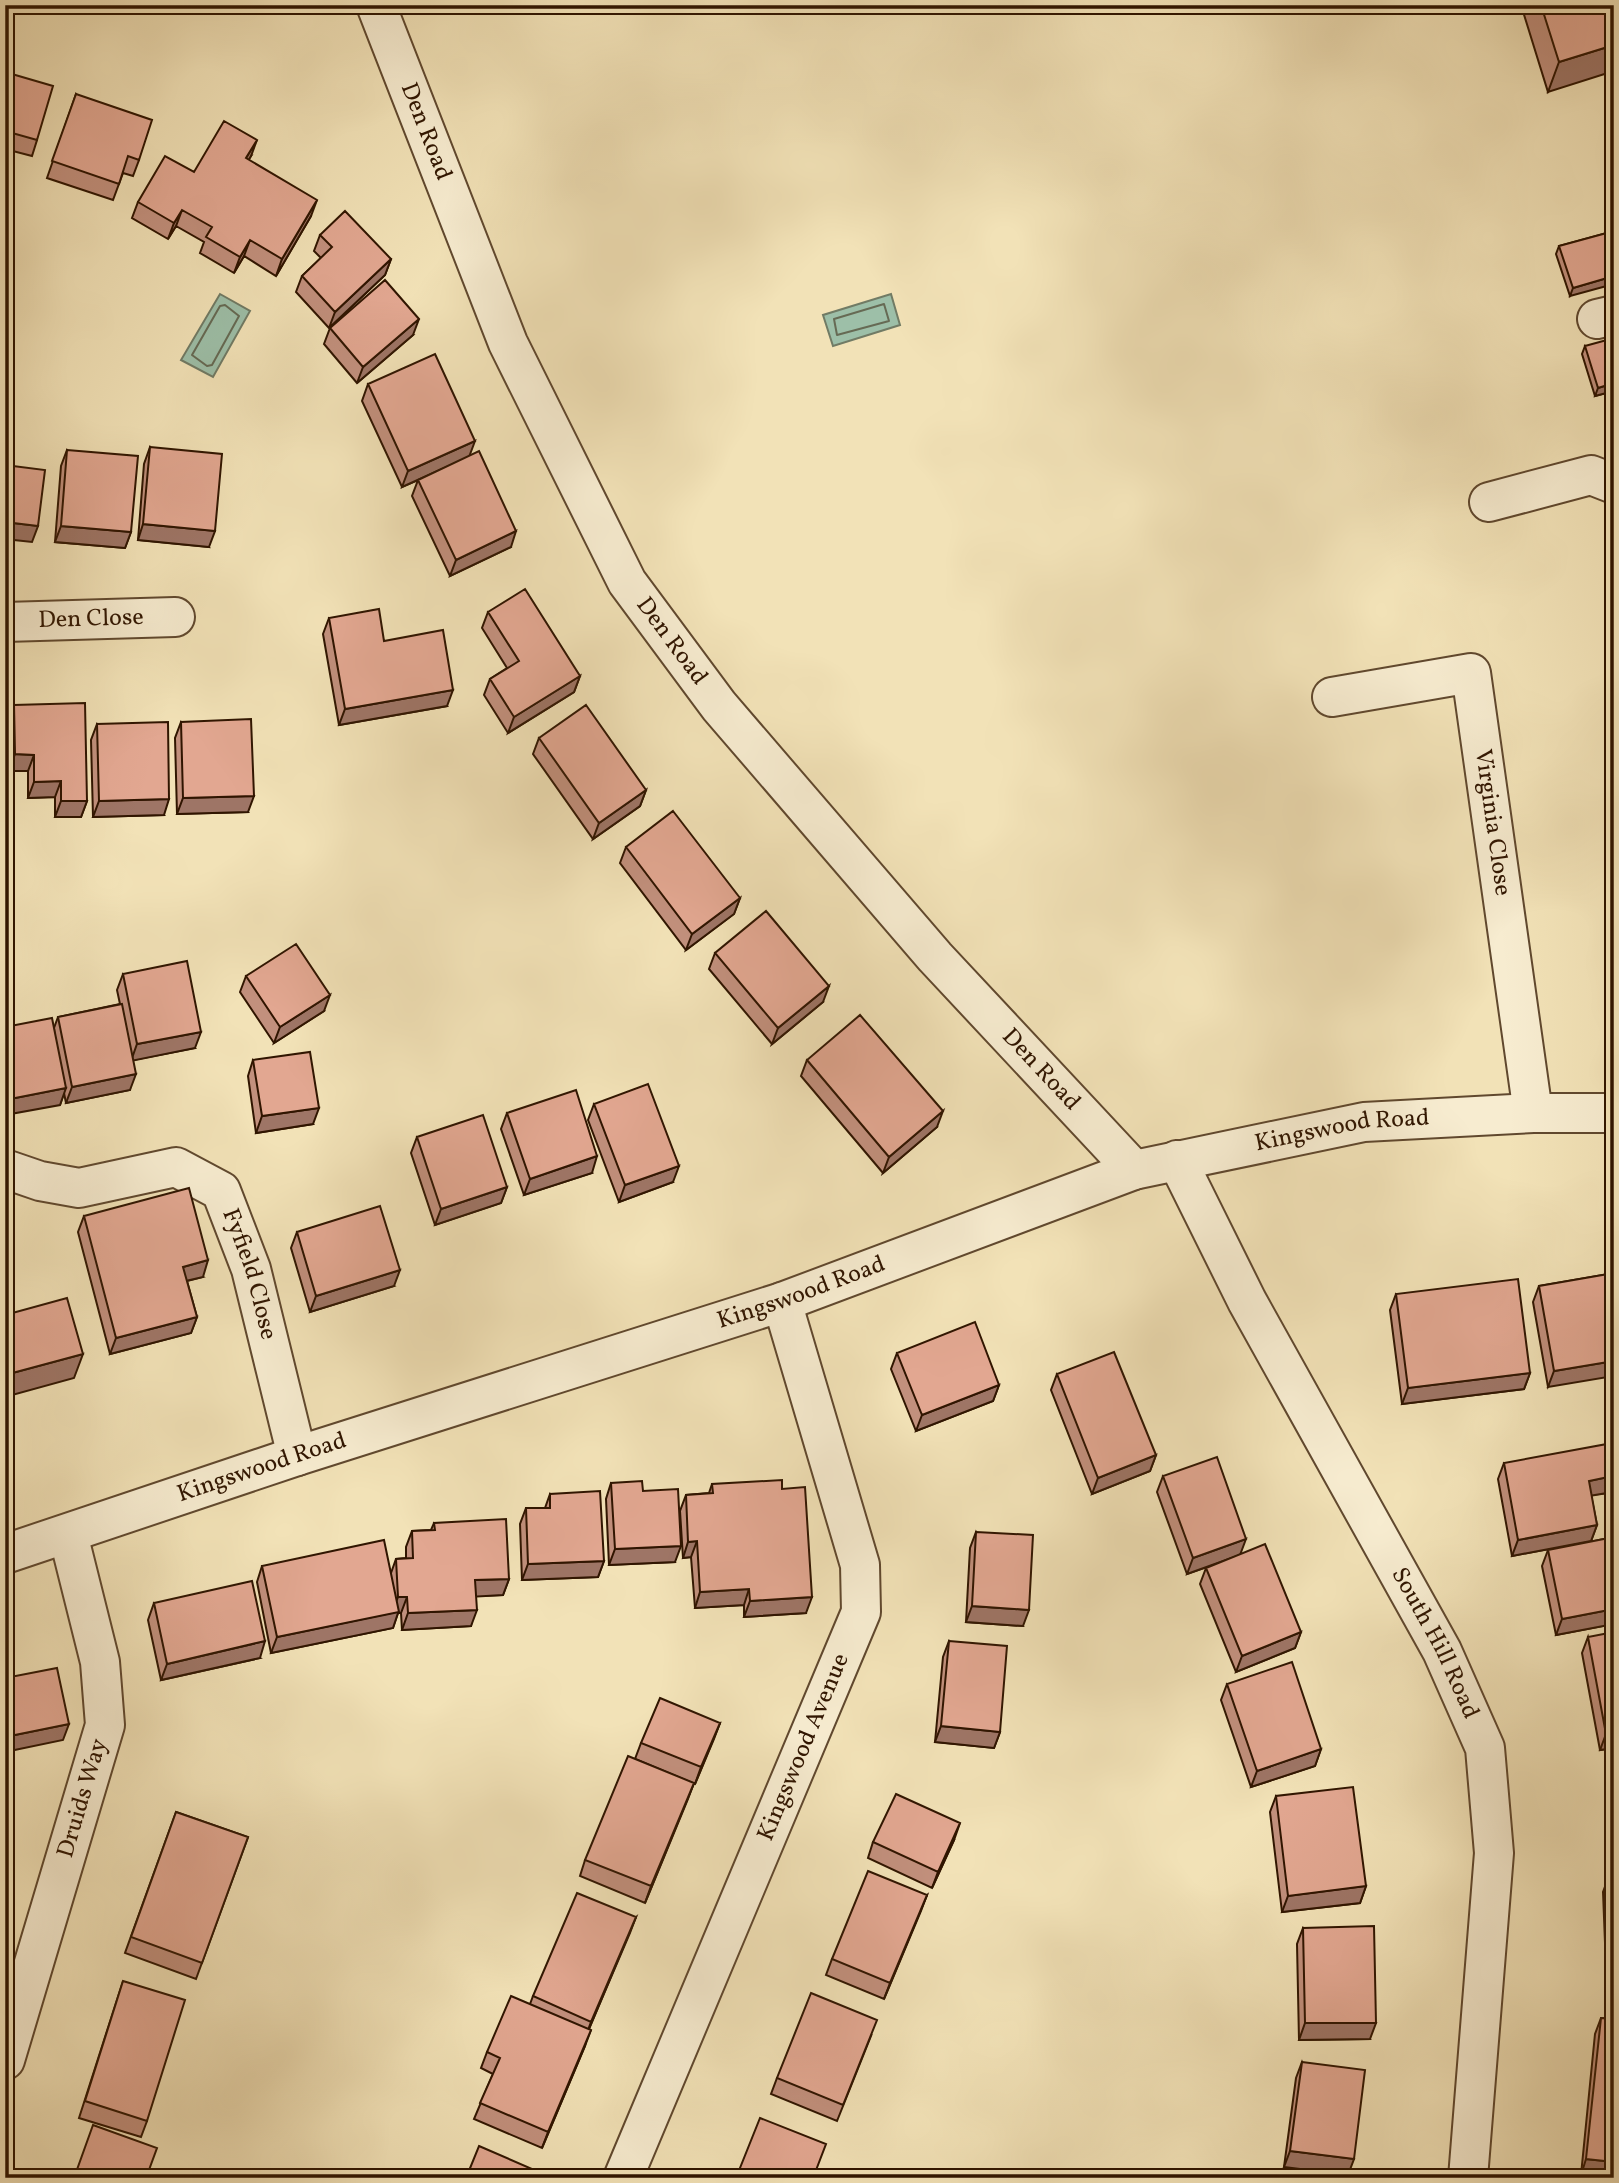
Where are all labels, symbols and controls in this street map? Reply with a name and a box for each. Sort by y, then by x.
street label: Den Road [391,78,460,186]
street label: Den Road [627,590,715,693]
street label: Den Close [38,601,144,638]
street label: Virginia Close [1465,747,1519,898]
street label: Den Road [993,1021,1088,1119]
street label: Kingswood Road [1252,1102,1430,1161]
street label: Fyfield Close [212,1204,285,1343]
street label: Kingswood Road [713,1248,890,1338]
street label: Kingswood Road [173,1424,351,1512]
street label: South Hill Road [1382,1561,1487,1724]
street label: Kingswood Avenue [749,1648,859,1847]
street label: Druids Way [49,1735,117,1862]

